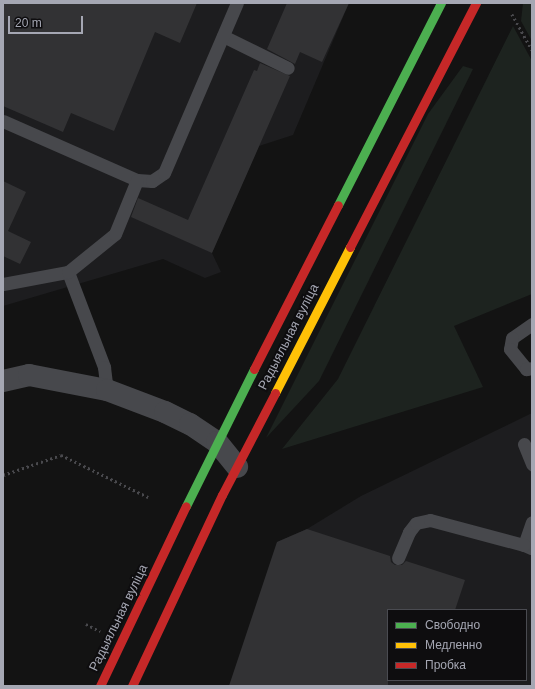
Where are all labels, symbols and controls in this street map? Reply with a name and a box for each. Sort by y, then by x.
scale bar [10,8,85,34]
text: 20 m [15,16,42,30]
street label: Радыяльная вуліца [256,281,322,393]
street label: Радыяльная вуліца [86,562,152,674]
legend [387,609,527,681]
text: Свободно [425,618,480,632]
text: Медленно [425,638,482,652]
text: Пробка [425,658,466,672]

